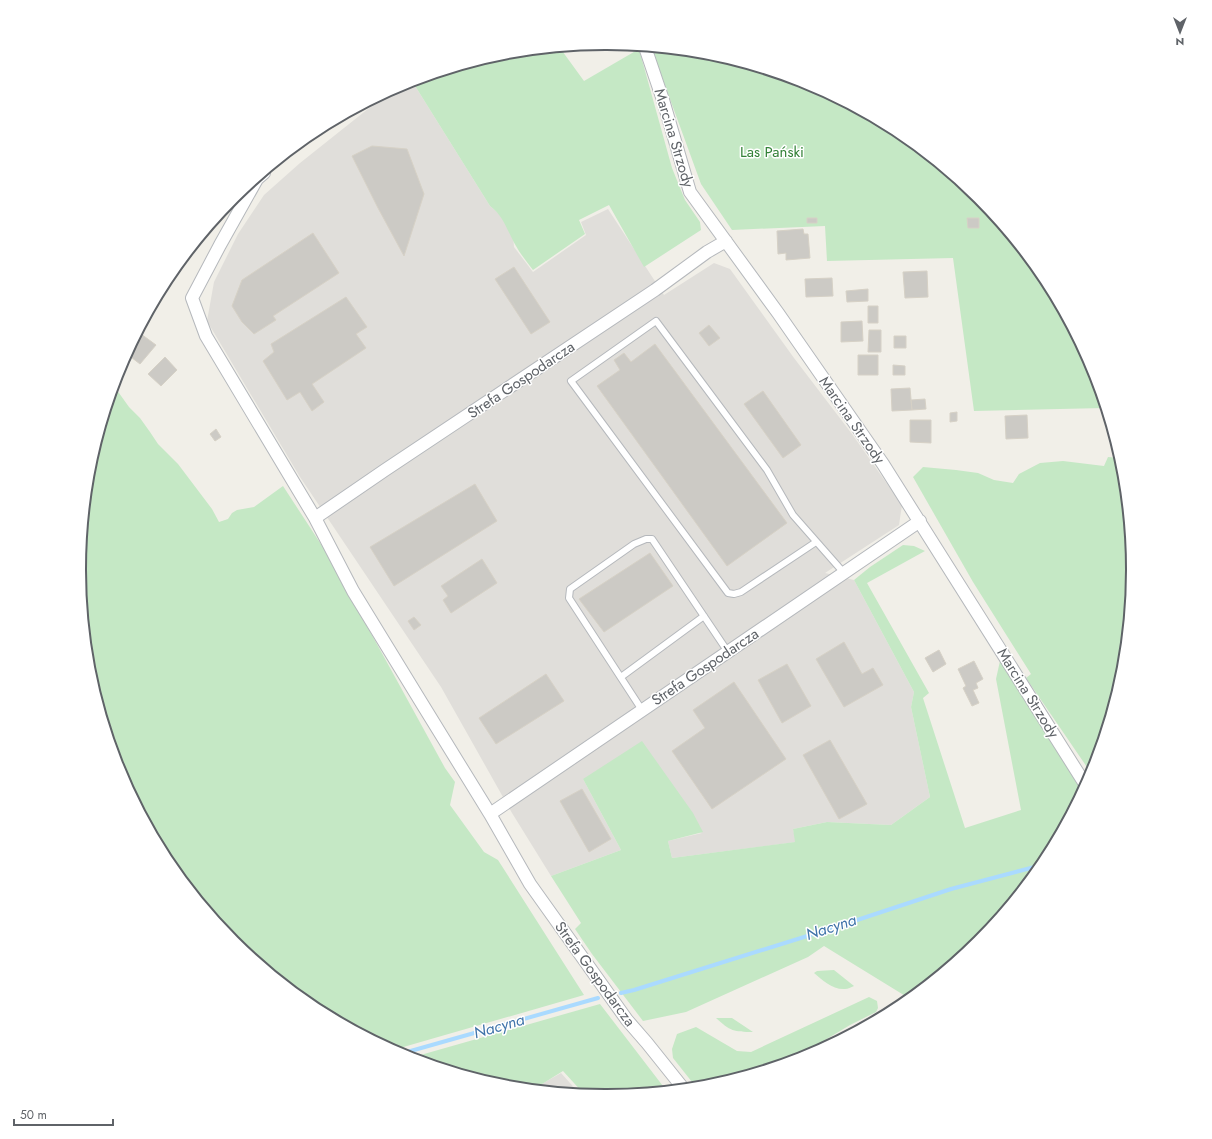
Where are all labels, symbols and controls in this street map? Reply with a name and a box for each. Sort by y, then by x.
north arrow [1160,12,1200,52]
text: N [1176,34,1184,50]
street label: Marcina Strzody [649,86,700,191]
park label: Las Pański [740,141,804,163]
street label: Strefa Gospodarcza [463,336,579,424]
street label: Marcina Strzody [814,372,891,469]
street label: Strefa Gospodarcza [647,623,763,711]
street label: Marcina Strzody [992,644,1065,743]
water label: Nacyna [803,908,859,946]
street label: Strefa Gospodarcza [549,917,641,1031]
water label: Nacyna [471,1008,527,1044]
scale bar [14,1101,113,1127]
text: 50 m [20,1106,47,1124]

